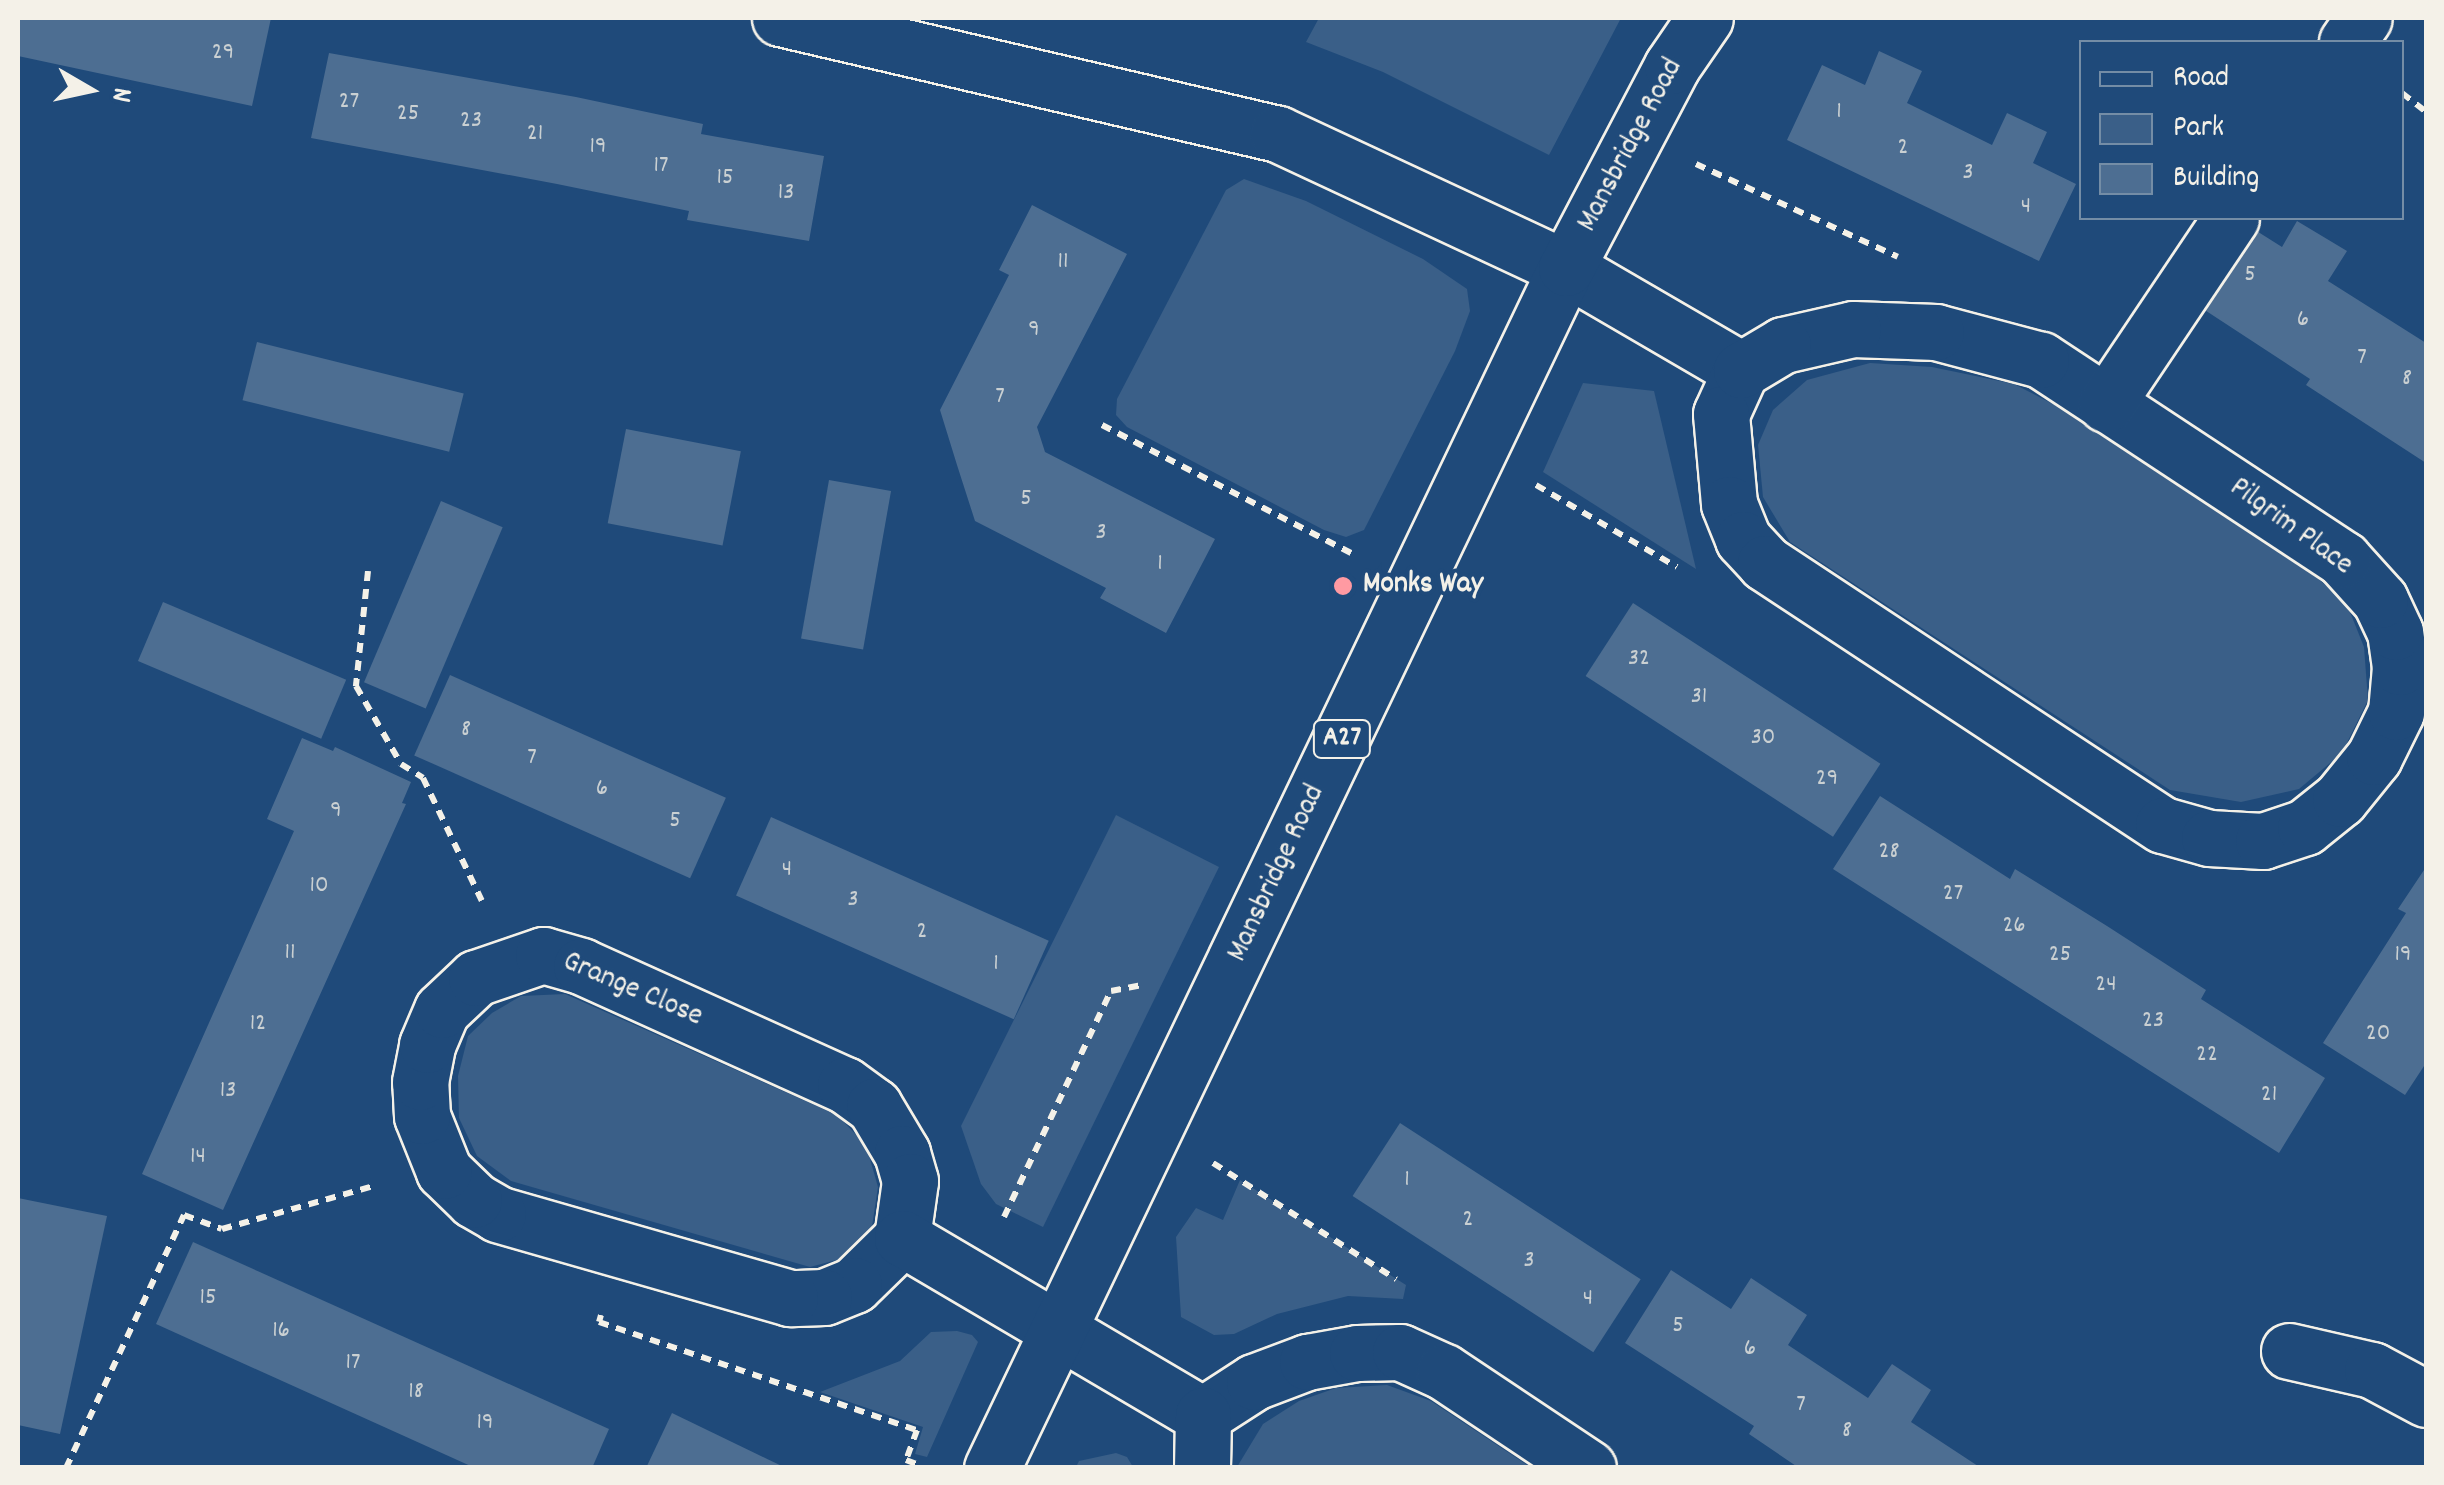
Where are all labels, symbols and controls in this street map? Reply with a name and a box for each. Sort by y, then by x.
house number: 29 [212,38,234,68]
north arrow [40,40,140,140]
legend [2079,40,2404,220]
street label: Mansbridge Road [1571,53,1693,239]
text: Road [2173,58,2229,101]
text: N [99,85,140,105]
house number: 27 [339,87,359,117]
house number: 1 [1836,97,1842,127]
house number: 25 [397,99,419,129]
house number: 23 [460,106,482,136]
text: Park [2173,108,2224,151]
house number: 21 [527,119,543,149]
house number: 19 [590,132,606,162]
house number: 2 [1898,133,1908,163]
house number: 17 [653,151,669,181]
house number: 3 [1962,158,1974,188]
text: Building [2173,158,2259,201]
house number: 15 [716,163,734,193]
house number: 13 [778,178,794,208]
house number: 4 [2021,192,2031,222]
house number: 11 [1058,247,1068,277]
house number: 5 [2244,260,2256,290]
house number: 6 [2297,305,2309,335]
house number: 9 [1028,315,1040,345]
house number: 7 [2357,343,2367,373]
house number: 8 [2402,364,2412,394]
house number: 7 [995,382,1005,412]
street label: Pilgrim Place [2221,471,2359,585]
house number: 5 [1020,484,1032,514]
house number: 3 [1095,518,1107,548]
house number: 1 [1157,549,1163,579]
place label: Monks Way [1363,568,1483,604]
marker: Monks Way [1332,575,1354,597]
house number: 32 [1628,644,1650,674]
house number: 31 [1691,682,1707,712]
house number: 8 [461,715,471,745]
road number: A27 [1312,716,1372,762]
house number: 30 [1751,723,1775,753]
house number: 7 [527,743,537,773]
house number: 29 [1816,764,1838,794]
house number: 6 [596,774,608,804]
street label: Mansbridge Road [1221,780,1335,968]
house number: 9 [330,796,342,826]
house number: 5 [669,806,681,836]
house number: 28 [1879,837,1899,867]
house number: 4 [782,855,792,885]
house number: 10 [309,871,329,901]
house number: 27 [1943,879,1963,909]
house number: 3 [847,885,859,915]
house number: 26 [2002,911,2026,941]
house number: 2 [917,917,927,947]
house number: 11 [285,938,295,968]
house number: 25 [2049,940,2071,970]
house number: 19 [2395,940,2411,970]
street label: Grange Close [557,945,707,1037]
house number: 1 [993,949,999,979]
house number: 24 [2095,970,2117,1000]
house number: 23 [2142,1006,2164,1036]
house number: 12 [250,1009,266,1039]
house number: 20 [2366,1019,2390,1049]
house number: 22 [2196,1040,2218,1070]
house number: 13 [220,1076,236,1106]
house number: 21 [2261,1080,2277,1110]
house number: 14 [190,1142,206,1172]
house number: 1 [1404,1165,1410,1195]
house number: 2 [1463,1205,1473,1235]
house number: 3 [1523,1246,1535,1276]
house number: 15 [199,1283,217,1313]
house number: 4 [1583,1284,1593,1314]
house number: 5 [1672,1311,1684,1341]
house number: 16 [272,1316,290,1346]
house number: 6 [1744,1334,1756,1364]
house number: 17 [345,1348,361,1378]
house number: 18 [408,1377,424,1407]
house number: 7 [1796,1390,1806,1420]
house number: 19 [477,1408,493,1438]
house number: 8 [1842,1416,1852,1446]

